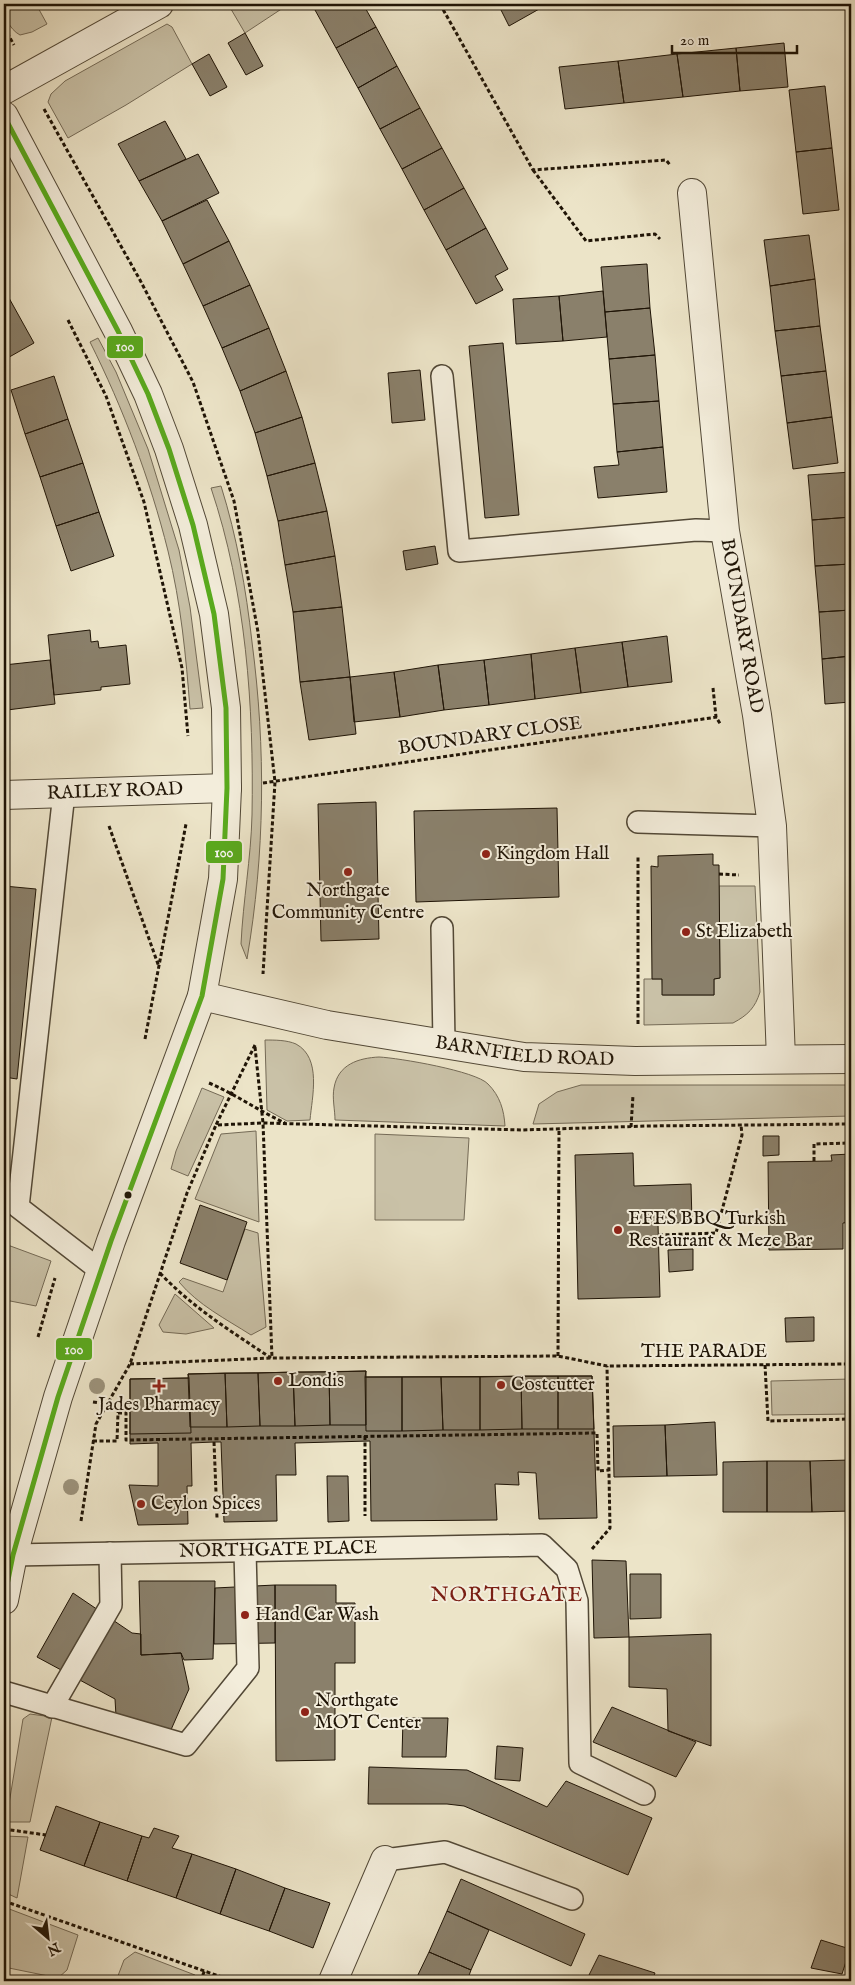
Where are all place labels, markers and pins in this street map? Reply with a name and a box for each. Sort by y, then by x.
place label: Kingdom Hall [496,842,610,866]
marker: Kingdom Hall [480,848,492,860]
marker: Northgate Community Centre [342,866,354,878]
place label: Northgate Community Centre [272,879,425,925]
place label: St Elizabeth [696,920,792,944]
marker: St Elizabeth [680,926,692,938]
unlabelled marker [123,1190,133,1200]
place label: EFES BBQ Turkish Restaurant & Meze Bar [628,1207,813,1253]
marker: EFES BBQ Turkish Restaurant & Meze Bar [612,1224,624,1236]
place label: Londis [288,1369,344,1393]
place label: Costcutter [511,1373,595,1397]
marker: Londis [272,1375,284,1387]
marker: Costcutter [495,1379,507,1391]
marker: Jades Pharmacy [153,1380,165,1392]
place label: Jades Pharmacy [96,1393,221,1417]
place label: Ceylon Spices [151,1492,261,1516]
marker: Ceylon Spices [135,1498,147,1510]
place label: Hand Car Wash [255,1603,379,1627]
marker: Hand Car Wash [239,1609,251,1621]
place label: Northgate MOT Center [315,1689,421,1735]
marker: Northgate MOT Center [299,1706,311,1718]

